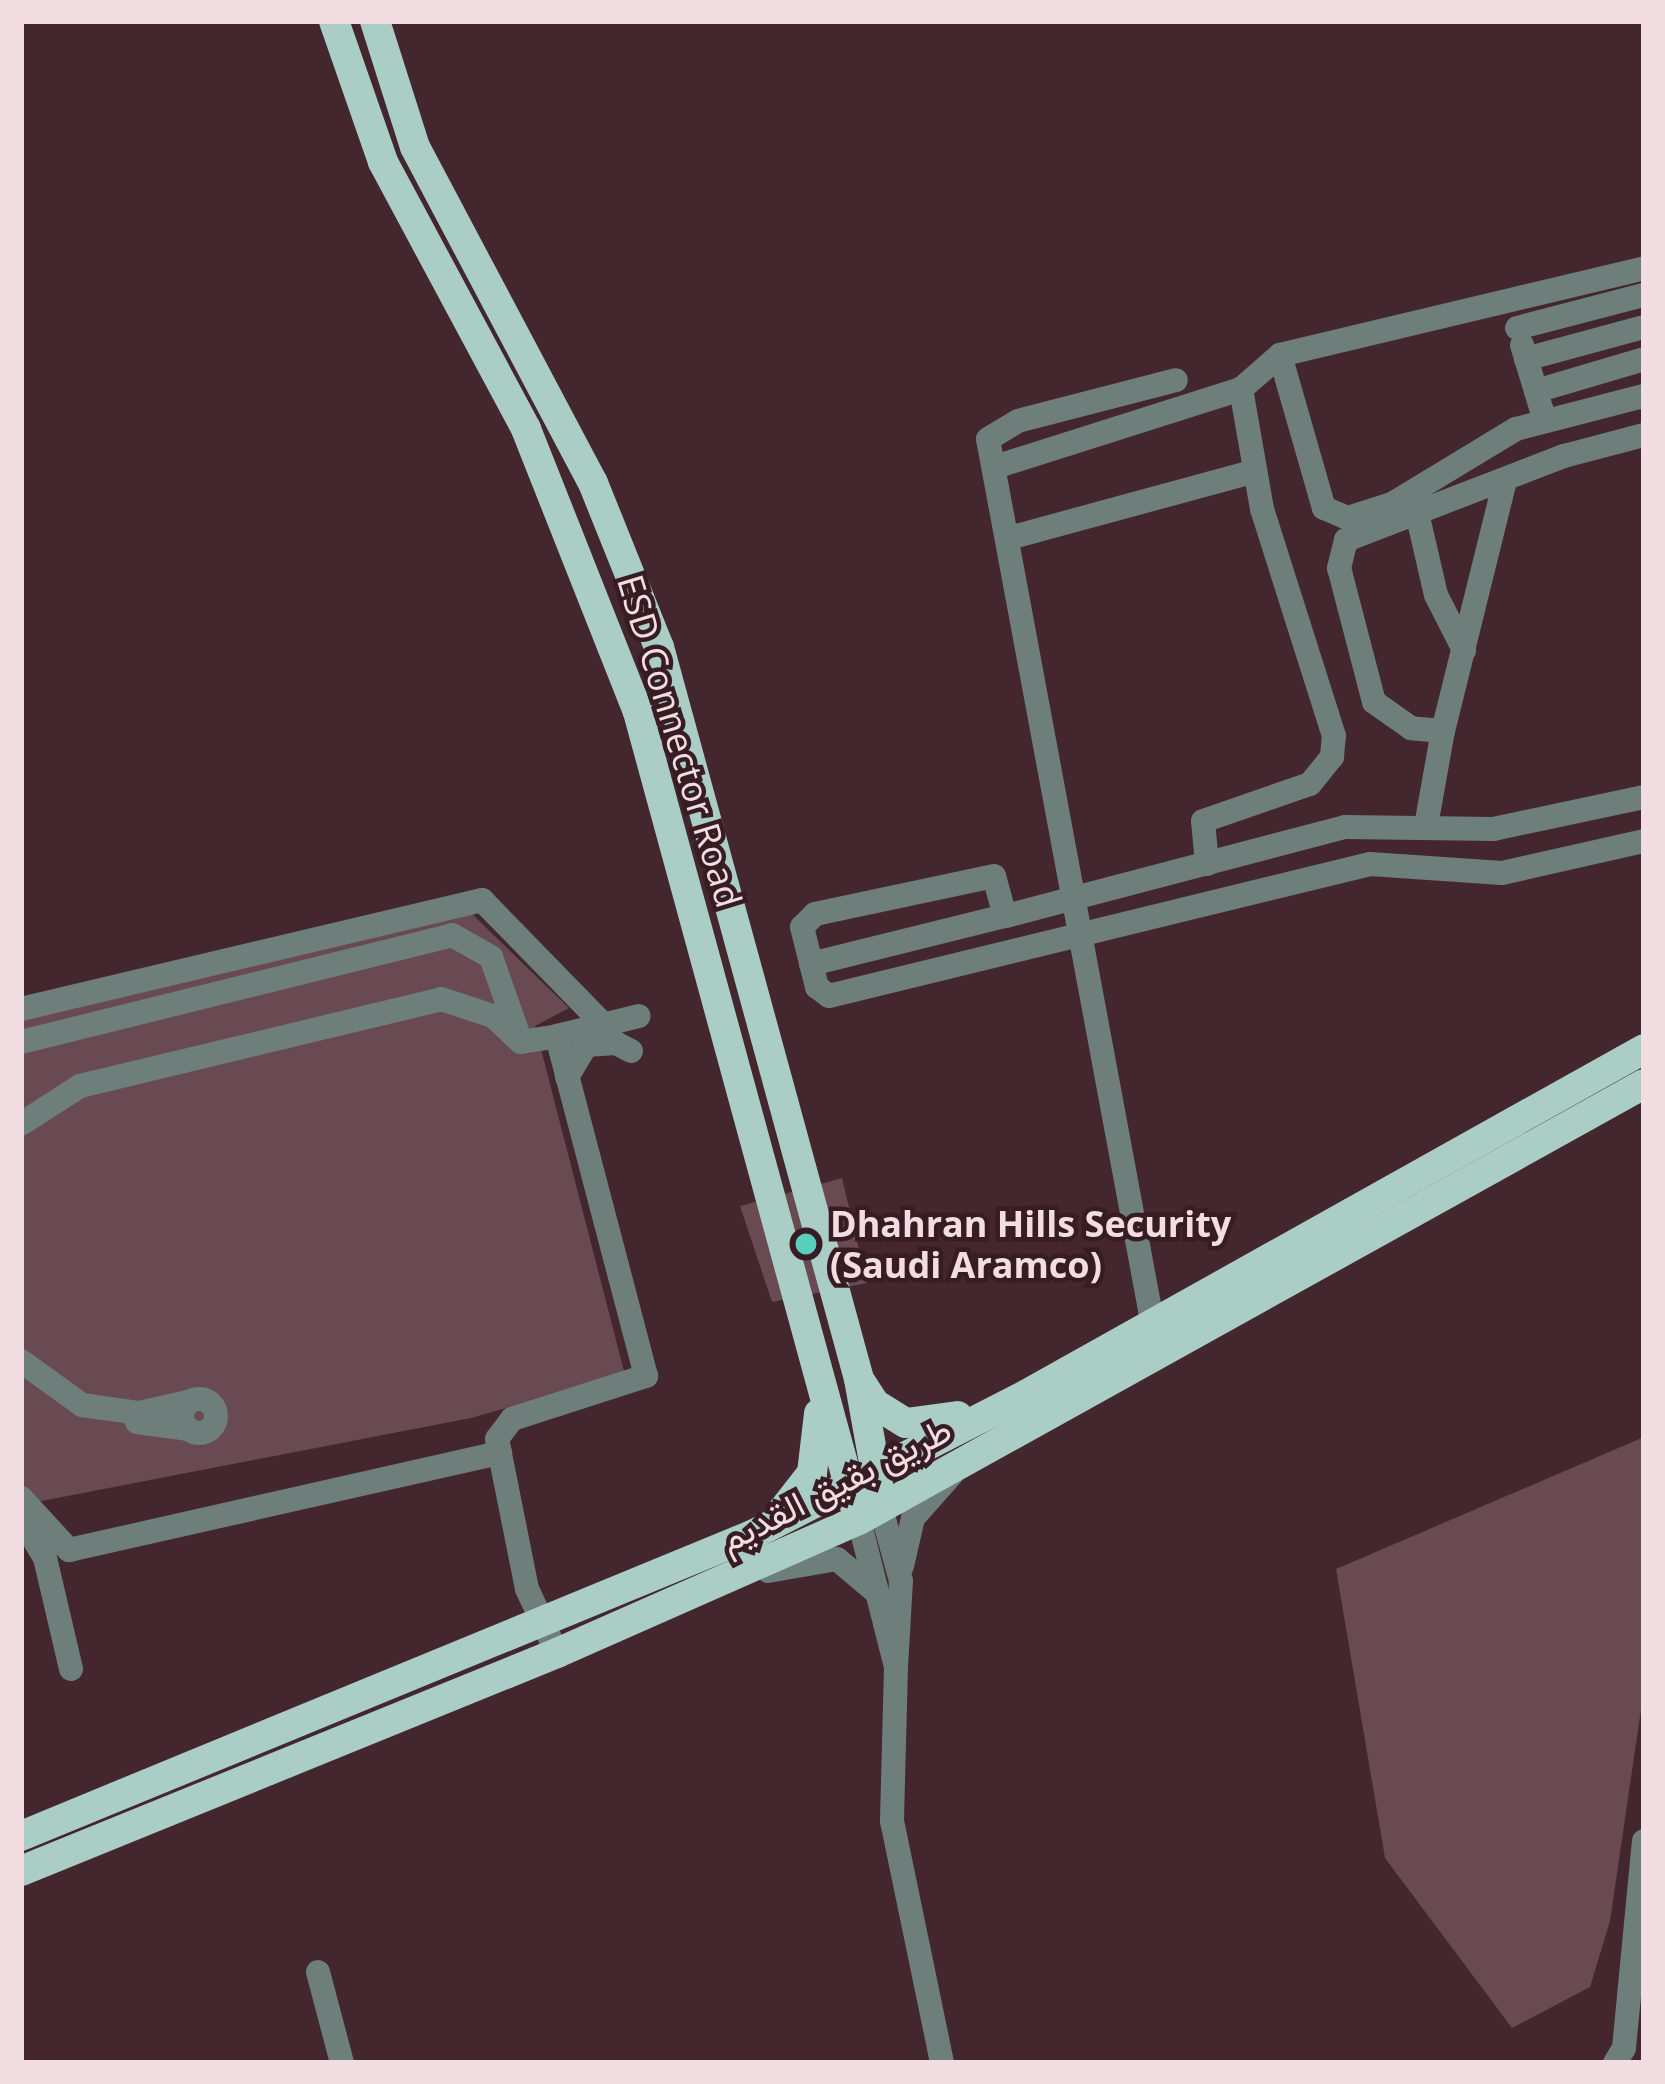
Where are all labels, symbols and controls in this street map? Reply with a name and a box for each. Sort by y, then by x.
street label: ESD Connector Road [609,569,751,913]
place label: Dhahran Hills Security (Saudi Aramco) [830,1201,1231,1286]
marker: Dhahran Hills Security (Saudi Aramco) [793,1231,819,1257]
street label: طريق بقيق القديم [712,1407,958,1561]

